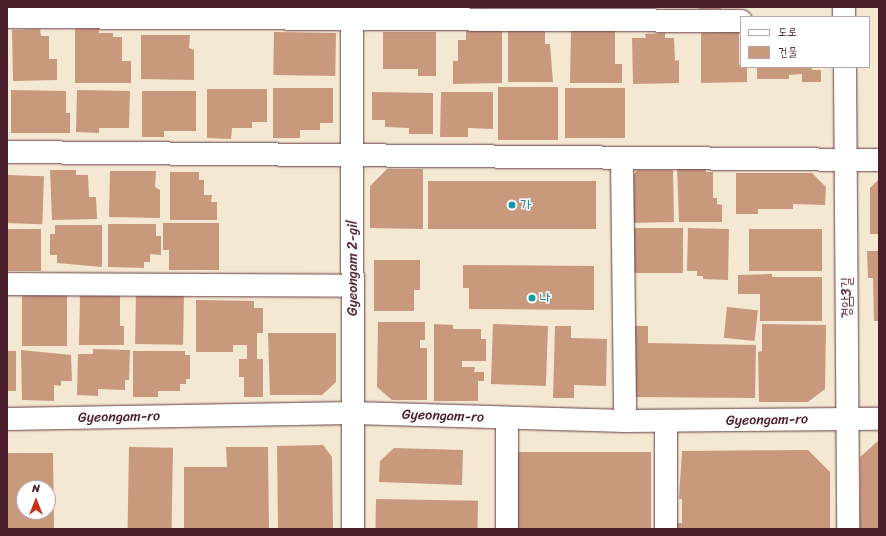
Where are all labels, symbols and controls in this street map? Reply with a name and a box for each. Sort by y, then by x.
legend [740,16,870,68]
text: 도로 [778,21,797,43]
text: 건물 [778,41,797,63]
place label: 가 [520,197,531,213]
marker: 가 [507,200,517,210]
street label: Gyeongam 2-gil [345,220,361,316]
street label: 경암3길 [839,277,855,319]
place label: 나 [540,290,551,306]
marker: 나 [527,293,537,303]
street label: Gyeongam-ro [402,406,484,426]
street label: Gyeongam-ro [78,408,160,426]
street label: Gyeongam-ro [726,411,808,429]
text: N [32,479,40,498]
north arrow [16,480,56,520]

